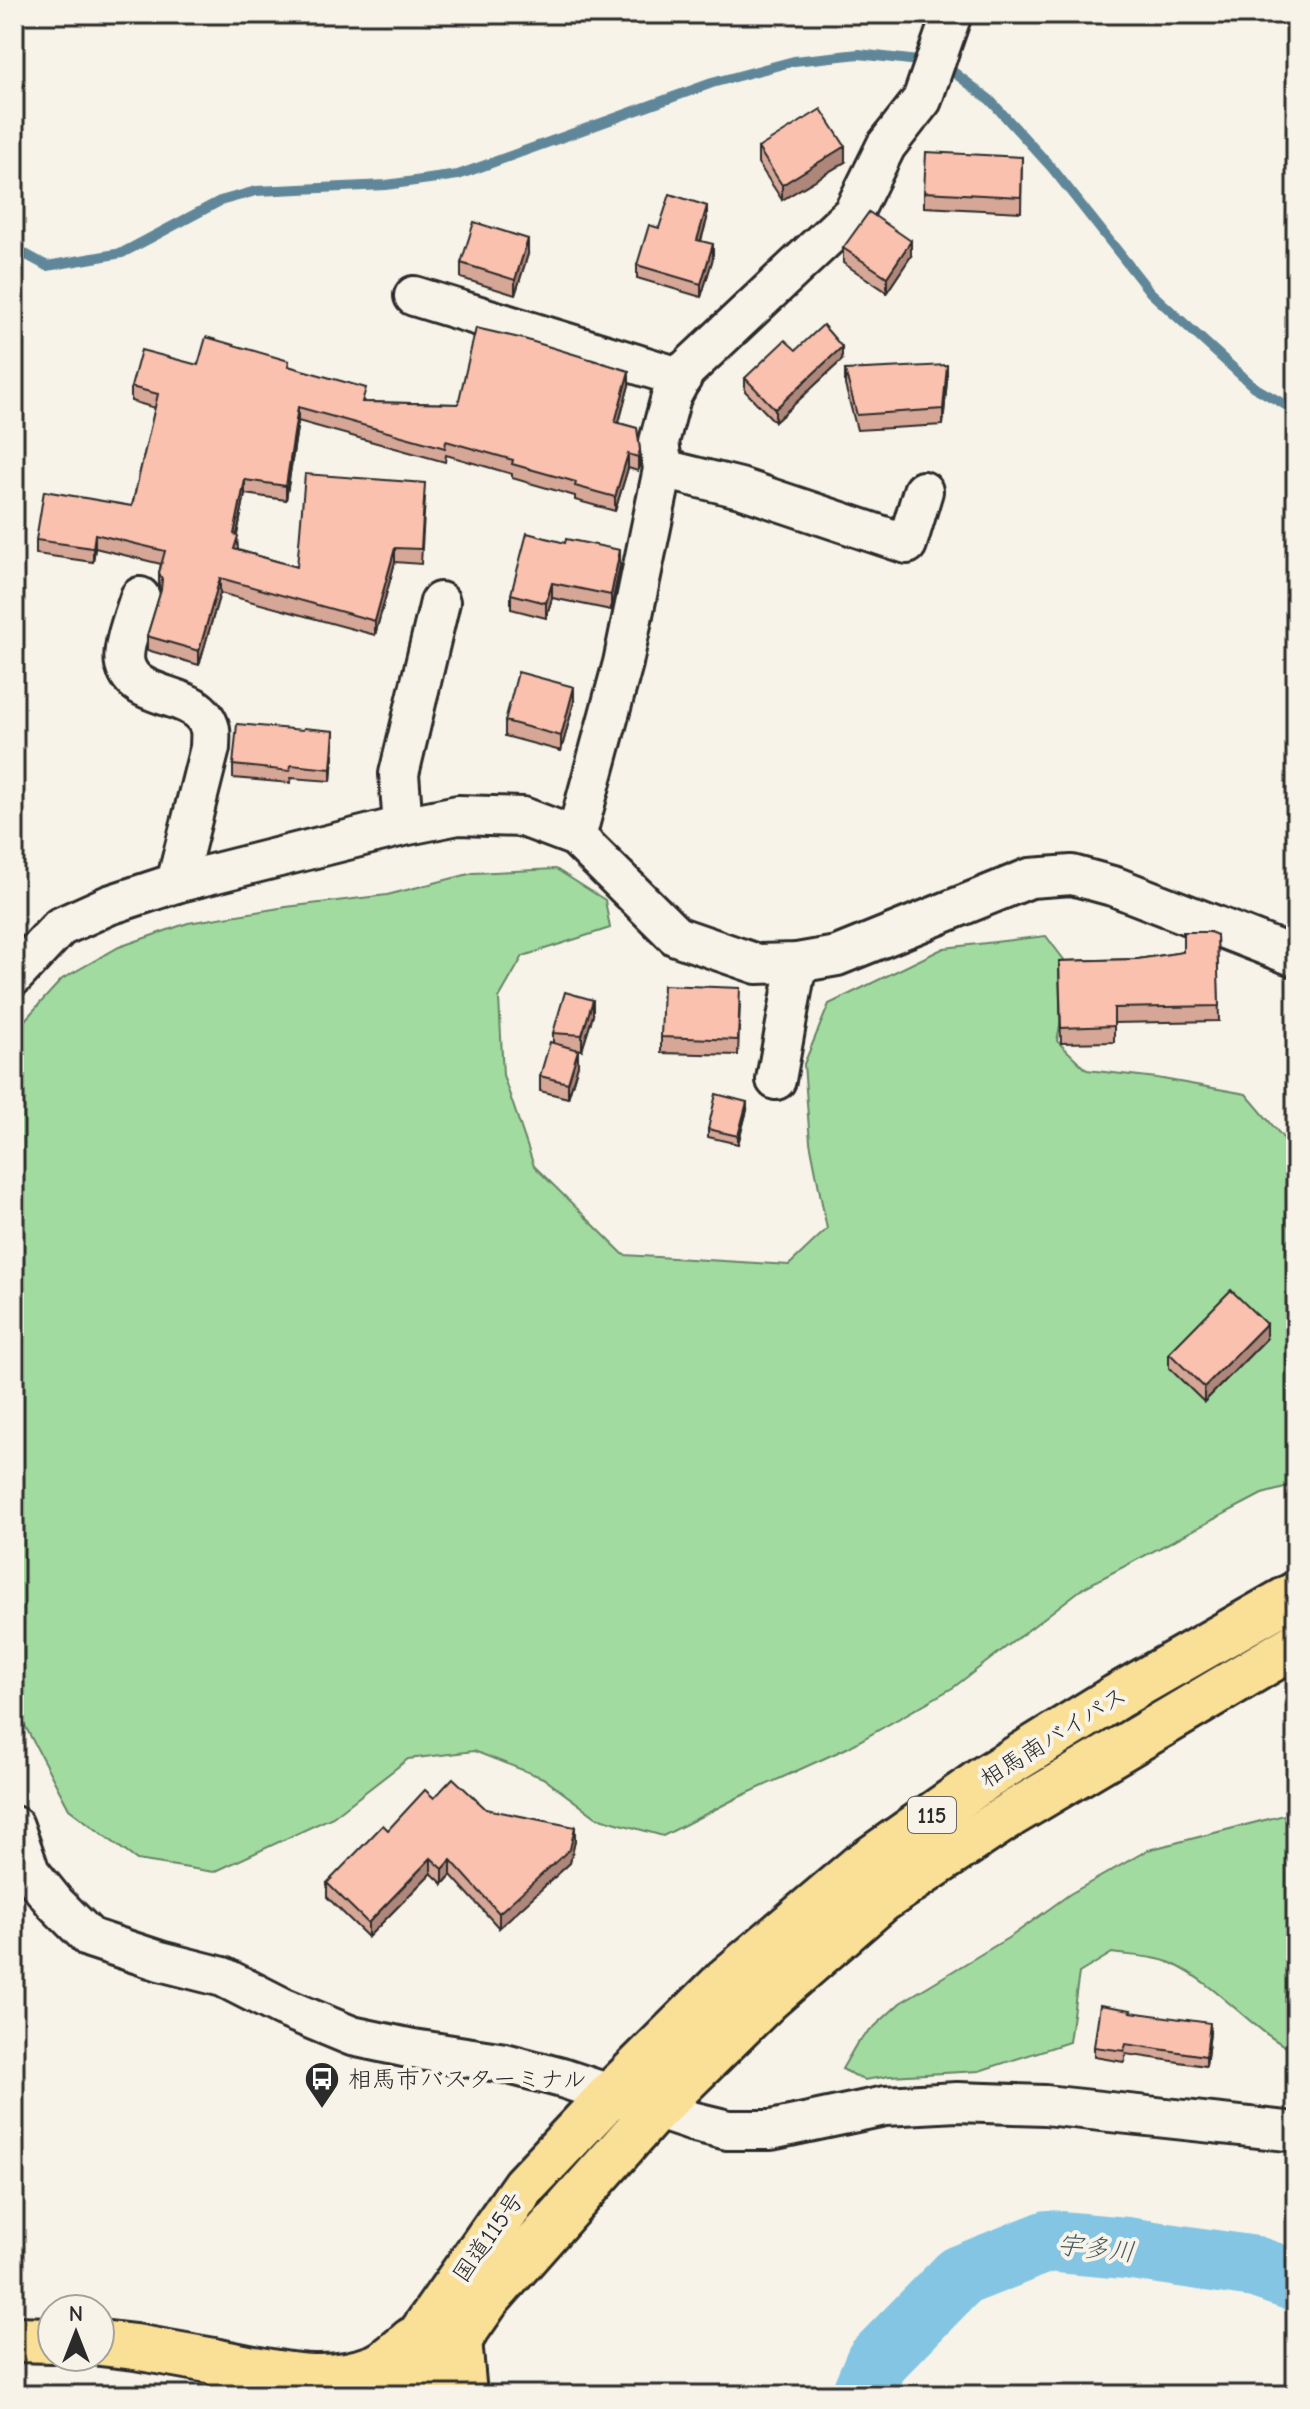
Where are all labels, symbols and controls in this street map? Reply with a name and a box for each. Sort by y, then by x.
street label: 相馬南バイパス [975,1681,1131,1793]
road number: 115 [908,1797,956,1833]
bus stop icon: 相馬市バスターミナル [303,2060,341,2110]
place label: 相馬市バスターミナル [348,2065,587,2093]
street label: 国道115号 [447,2186,529,2288]
water label: 宇多川 [1056,2230,1136,2268]
north arrow [36,2293,116,2373]
text: N [69,2301,83,2327]

